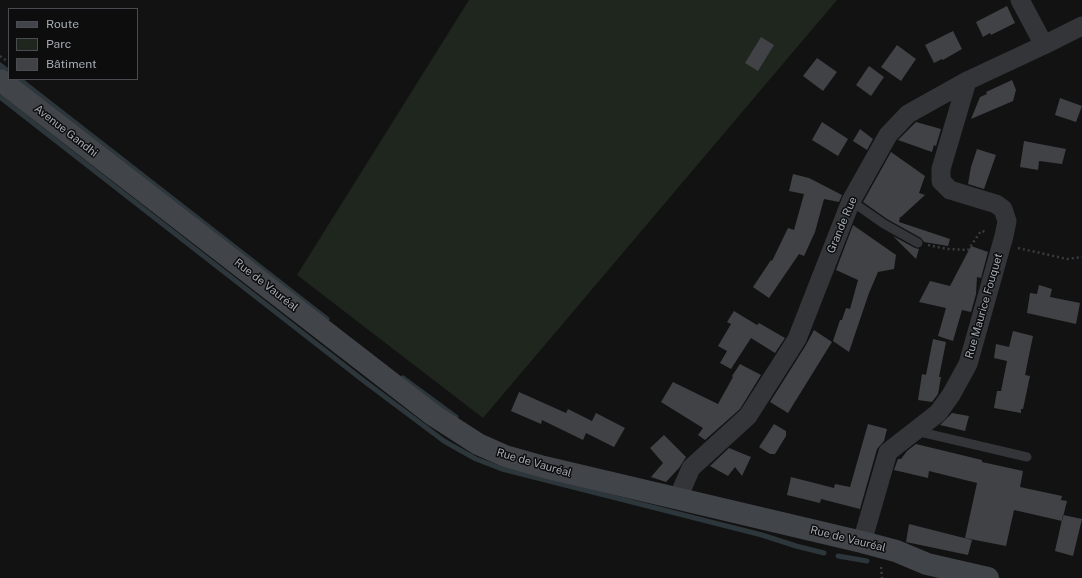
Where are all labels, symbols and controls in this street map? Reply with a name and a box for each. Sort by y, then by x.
legend [8,8,138,80]
text: Route [46,17,79,31]
text: Parc [46,37,71,51]
text: Bâtiment [46,57,97,71]
street label: Avenue Gandhi [32,102,100,160]
street label: Grande Rue [824,195,860,255]
street label: Rue Maurice Fouquet [963,252,1005,360]
street label: Rue de Vauréal [231,256,301,314]
street label: Rue de Vauréal [495,446,573,480]
street label: Rue de Vauréal [809,523,887,555]

